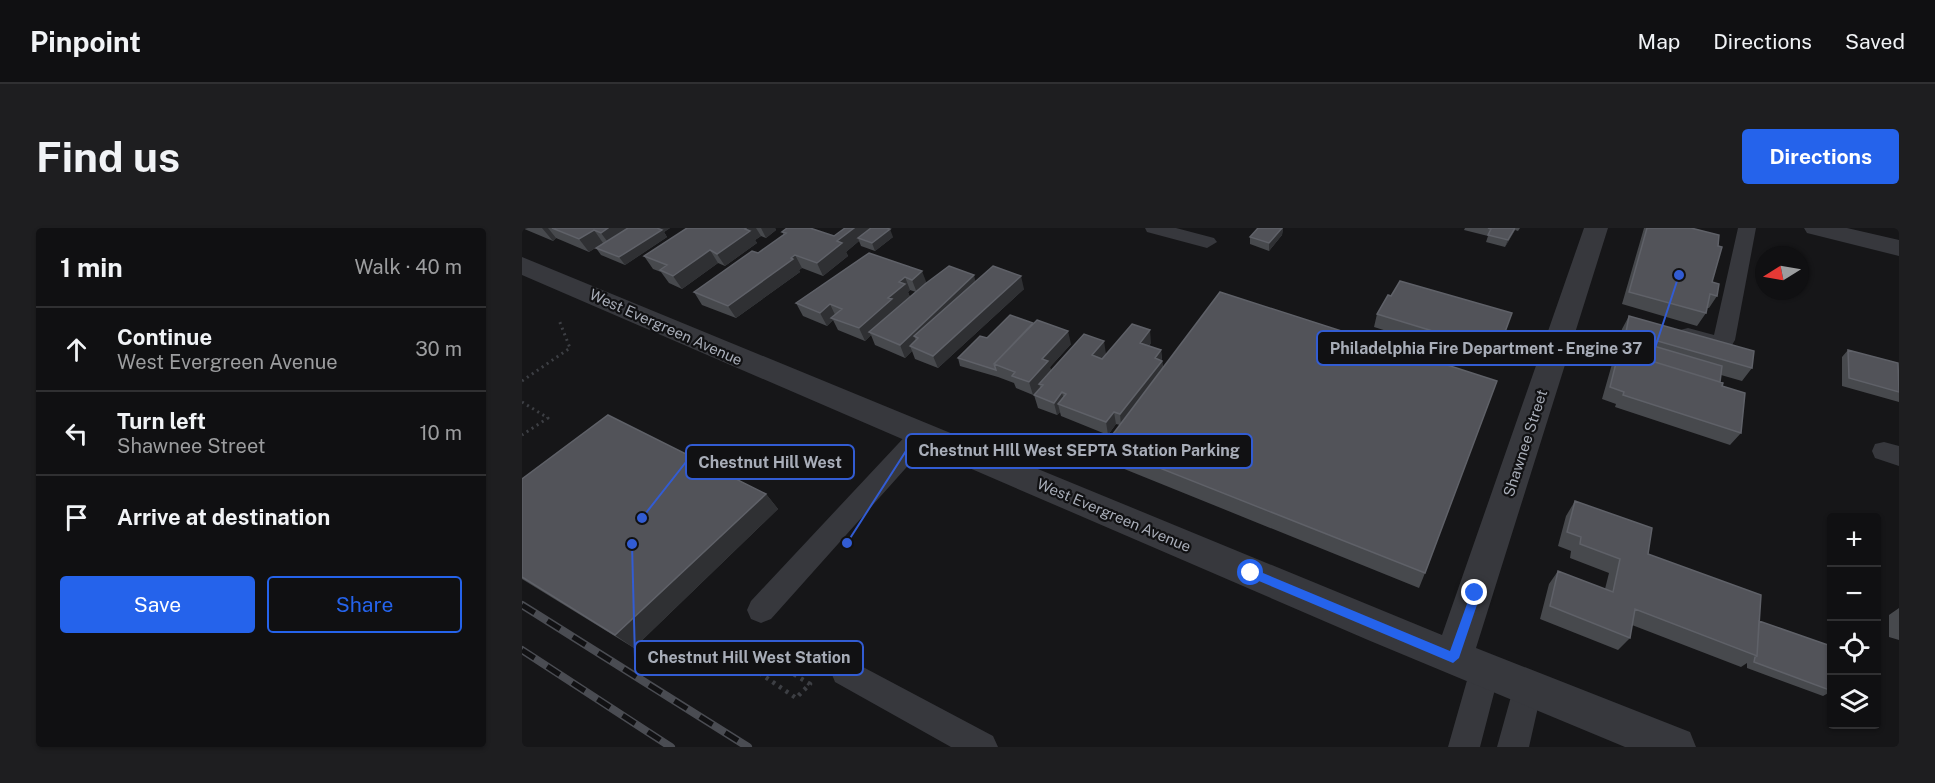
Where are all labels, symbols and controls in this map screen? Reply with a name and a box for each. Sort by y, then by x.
text: Pinpoint [30,25,141,58]
text: Map [1638,29,1680,54]
text: Directions [1713,29,1812,54]
text: Saved [1845,29,1905,54]
button: Directions [1742,129,1899,184]
text: Find us [36,132,180,181]
north arrow [1755,246,1809,300]
text: 1 min [60,252,123,283]
text: Walk · 40 m [354,255,462,279]
street label: West Evergreen Avenue [587,286,745,368]
text: Continue [117,324,212,350]
callout: Philadelphia Fire Department - Engine 37 [1317,331,1655,365]
icon: ahead [60,333,93,366]
text: 30 m [415,337,462,361]
text: Philadelphia Fire Department - Engine 37 [1330,339,1642,358]
text: West Evergreen Avenue [117,350,338,374]
street label: Shawnee Street [1500,387,1550,499]
text: Turn left [117,408,206,434]
icon: left [60,417,93,450]
text: 10 m [419,421,462,445]
text: Shawnee Street [117,434,266,458]
callout: Chestnut HIll West SEPTA Station Parking [906,434,1252,468]
text: Chestnut HIll West SEPTA Station Parking [918,441,1240,460]
callout: Chestnut Hill West [686,445,854,479]
text: Chestnut Hill West [698,453,842,472]
street label: West Evergreen Avenue [1035,475,1193,555]
icon: arrive [60,501,93,534]
text: Arrive at destination [117,504,330,530]
map controls [1827,513,1881,729]
button: + [1827,513,1881,567]
route start [1237,559,1263,585]
button: − [1827,567,1881,621]
button: Save [60,576,255,633]
button: Share [267,576,462,633]
route end [1461,579,1487,605]
button: locate [1827,621,1881,675]
callout: Chestnut Hill West Station [635,641,863,675]
text: Chestnut Hill West Station [647,648,851,667]
button: layers [1827,675,1881,729]

